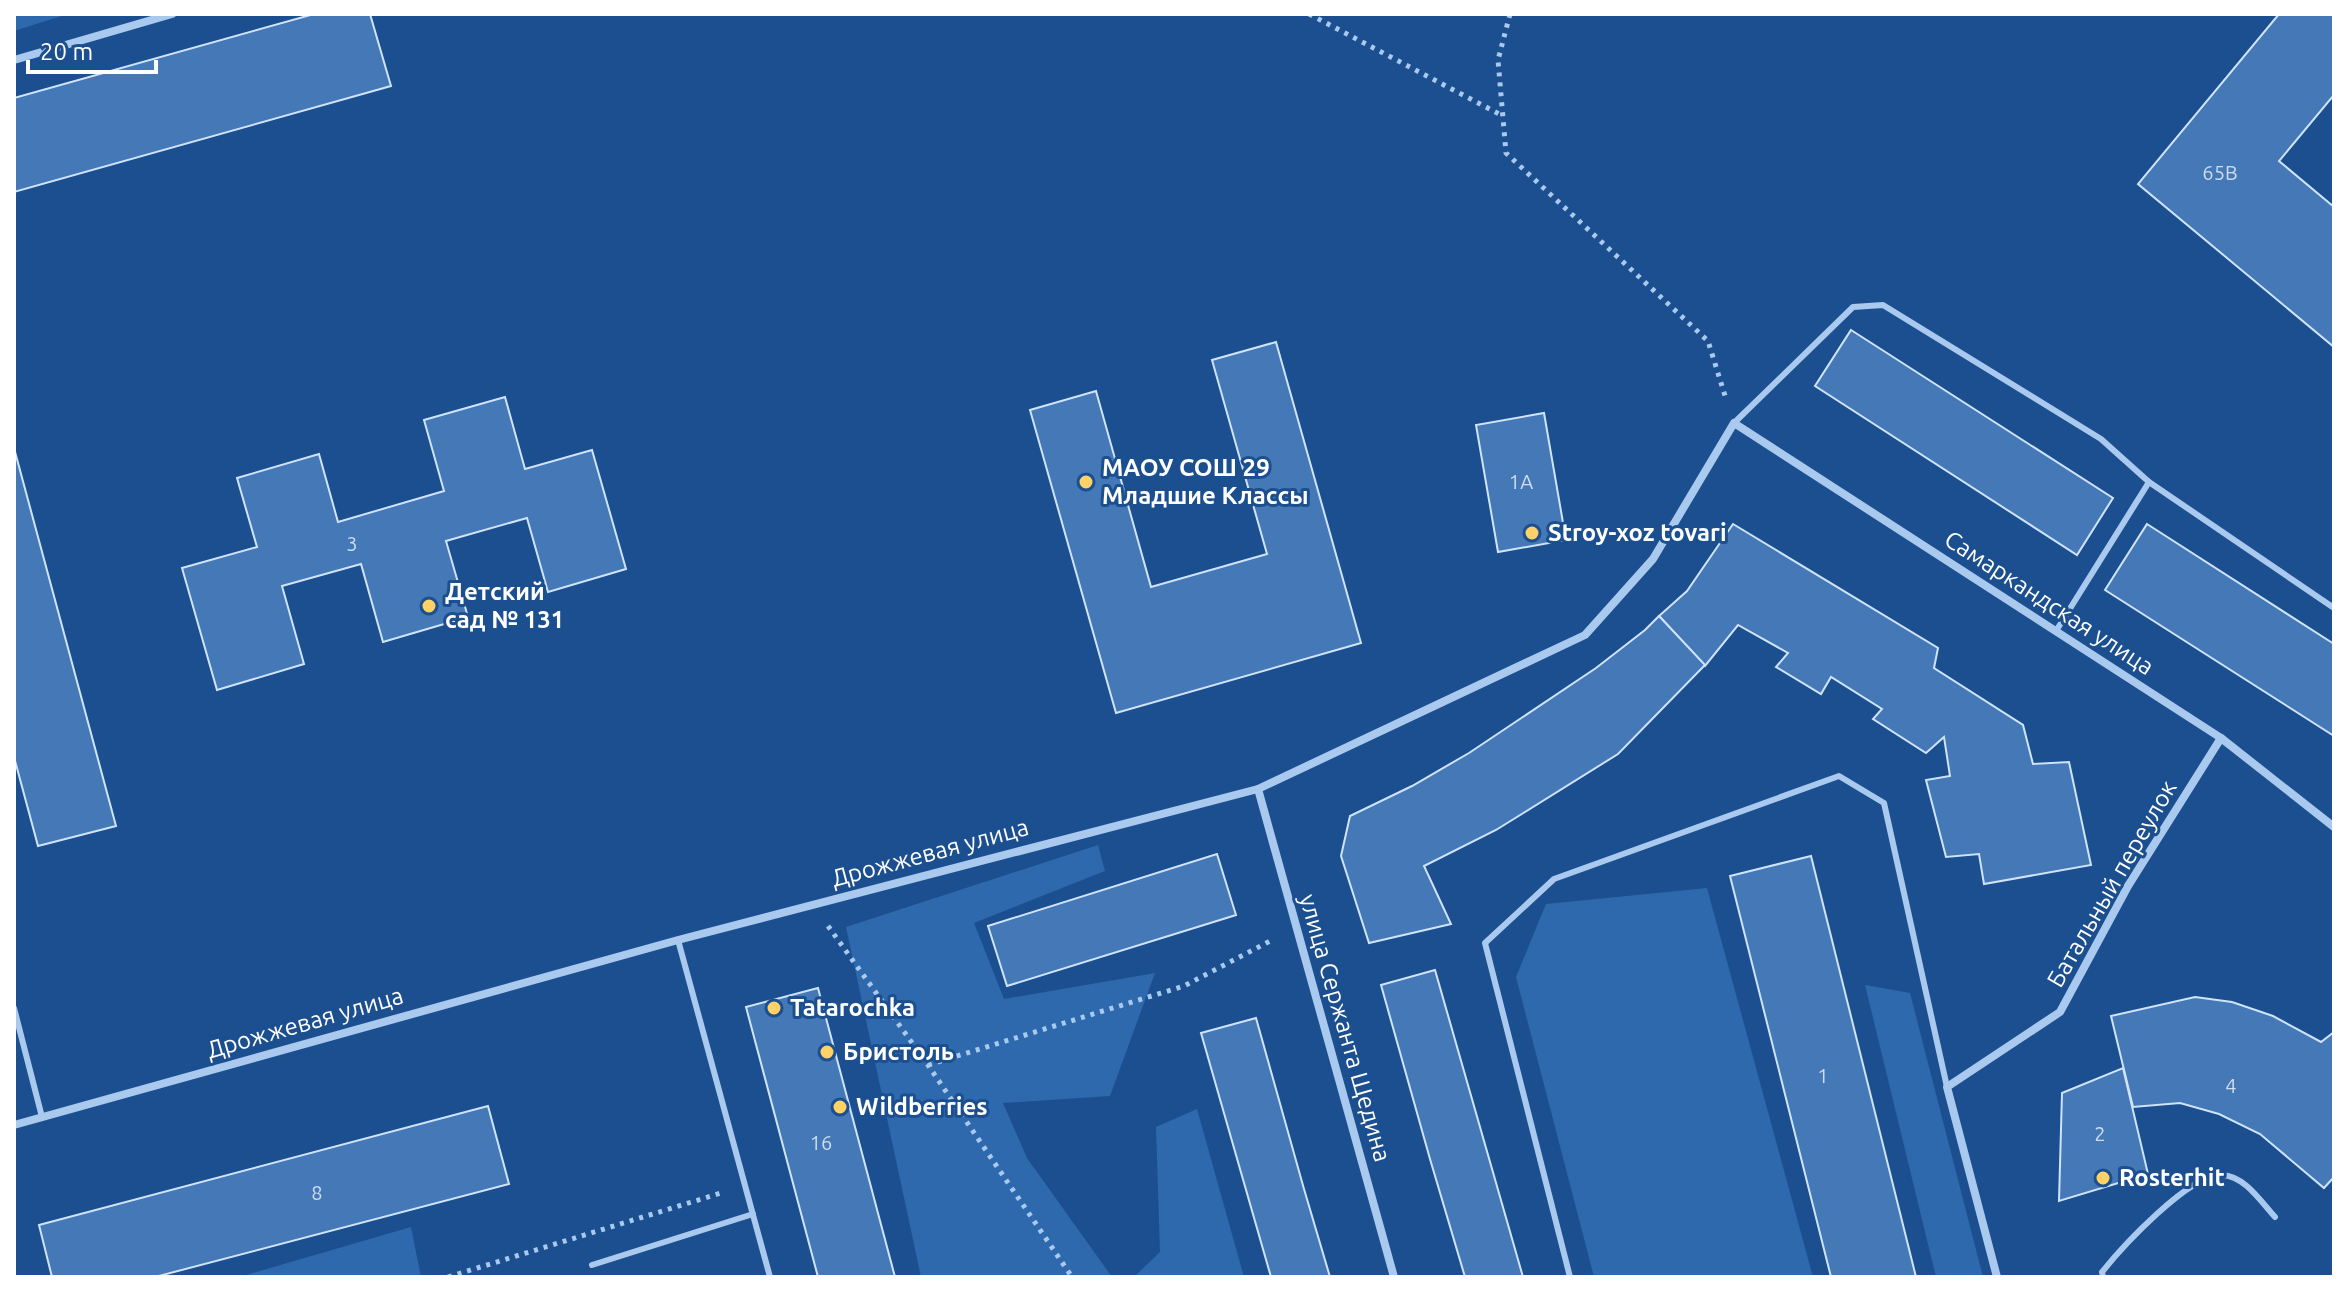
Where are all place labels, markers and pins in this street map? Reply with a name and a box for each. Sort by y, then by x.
place label: МАОУ СОШ 29 Младшие Классы [1102,454,1309,509]
marker: МАОУ СОШ 29 Младшие Классы [1077,473,1095,491]
place label: Stroy-xoz tovari [1548,519,1727,546]
marker: Stroy-xoz tovari [1523,524,1541,542]
place label: Детский сад № 131 [445,578,564,633]
marker: Детский сад № 131 [420,597,438,615]
place label: Tatarochka [790,994,915,1021]
marker: Tatarochka [765,999,783,1017]
place label: Бристоль [843,1038,954,1065]
marker: Бристоль [818,1043,836,1061]
place label: Wildberries [856,1093,988,1120]
marker: Wildberries [831,1098,849,1116]
place label: Rosterhit [2119,1164,2225,1191]
marker: Rosterhit [2094,1169,2112,1187]

